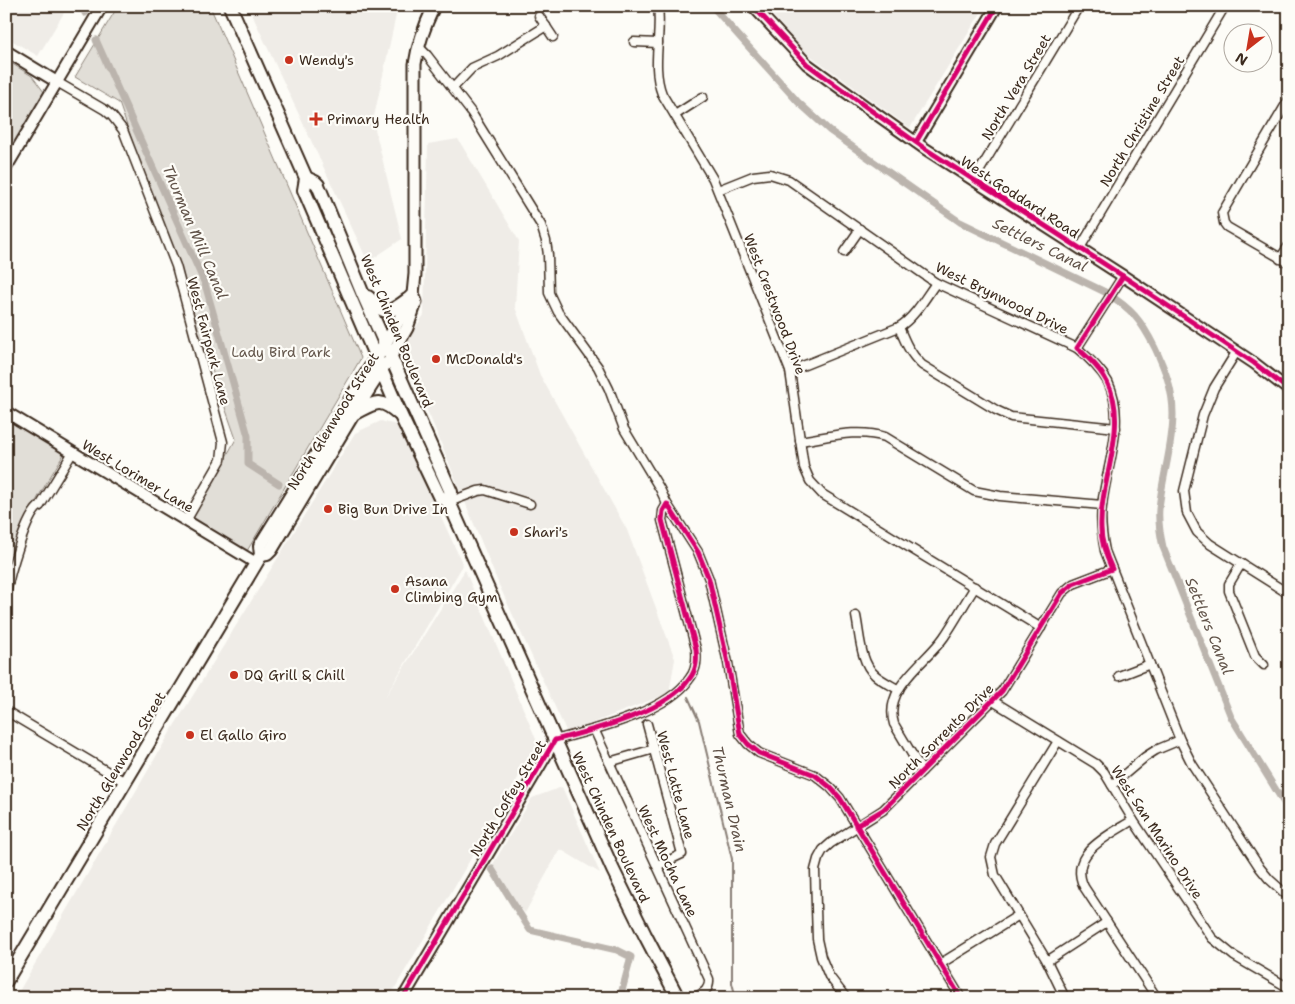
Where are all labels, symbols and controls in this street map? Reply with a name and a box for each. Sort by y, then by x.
north arrow [1222,22,1272,72]
street label: North Vera Street [977,31,1055,143]
text: N [1232,49,1251,70]
place label: Wendy's [299,51,354,69]
street label: North Christine Street [1096,52,1188,190]
marker: Wendy's [283,54,295,66]
place label: Primary Health [327,110,430,128]
marker: Primary Health [309,112,323,126]
street label: West Goddard Road [957,152,1083,242]
water label: Thurman Mill Canal [158,162,233,303]
water label: Settlers Canal [989,213,1091,277]
street label: West Crestwood Drive [740,231,810,377]
street label: West Chinden Boulevard [357,252,437,410]
street label: West Brynwood Drive [932,258,1072,338]
street label: West Fairpark Lane [183,275,235,407]
park label: Lady Bird Park [231,343,331,361]
street label: North Glenwood Street [283,349,383,493]
place label: McDonald's [446,350,523,368]
marker: McDonald's [430,353,442,365]
street label: West Lorimer Lane [79,435,197,517]
place label: Big Bun Drive In [338,500,448,518]
marker: Big Bun Drive In [322,503,334,515]
place label: Shari's [524,523,568,541]
marker: Shari's [508,526,520,538]
place label: Asana Climbing Gym [405,572,498,606]
water label: Settlers Canal [1180,574,1238,678]
marker: Asana Climbing Gym [389,583,401,595]
place label: DQ Grill & Chill [244,666,345,684]
marker: DQ Grill & Chill [228,669,240,681]
street label: North Sorrento Drive [884,679,998,793]
street label: North Glenwood Street [72,688,170,834]
place label: El Gallo Giro [200,726,287,744]
marker: El Gallo Giro [184,729,196,741]
street label: West Latte Lane [653,729,699,841]
street label: North Coffey Street [466,736,550,860]
water label: Thurman Drain [707,744,751,854]
street label: West Chinden Boulevard [568,749,654,906]
street label: West San Marino Drive [1107,762,1207,902]
street label: West Mocha Lane [634,802,702,920]

